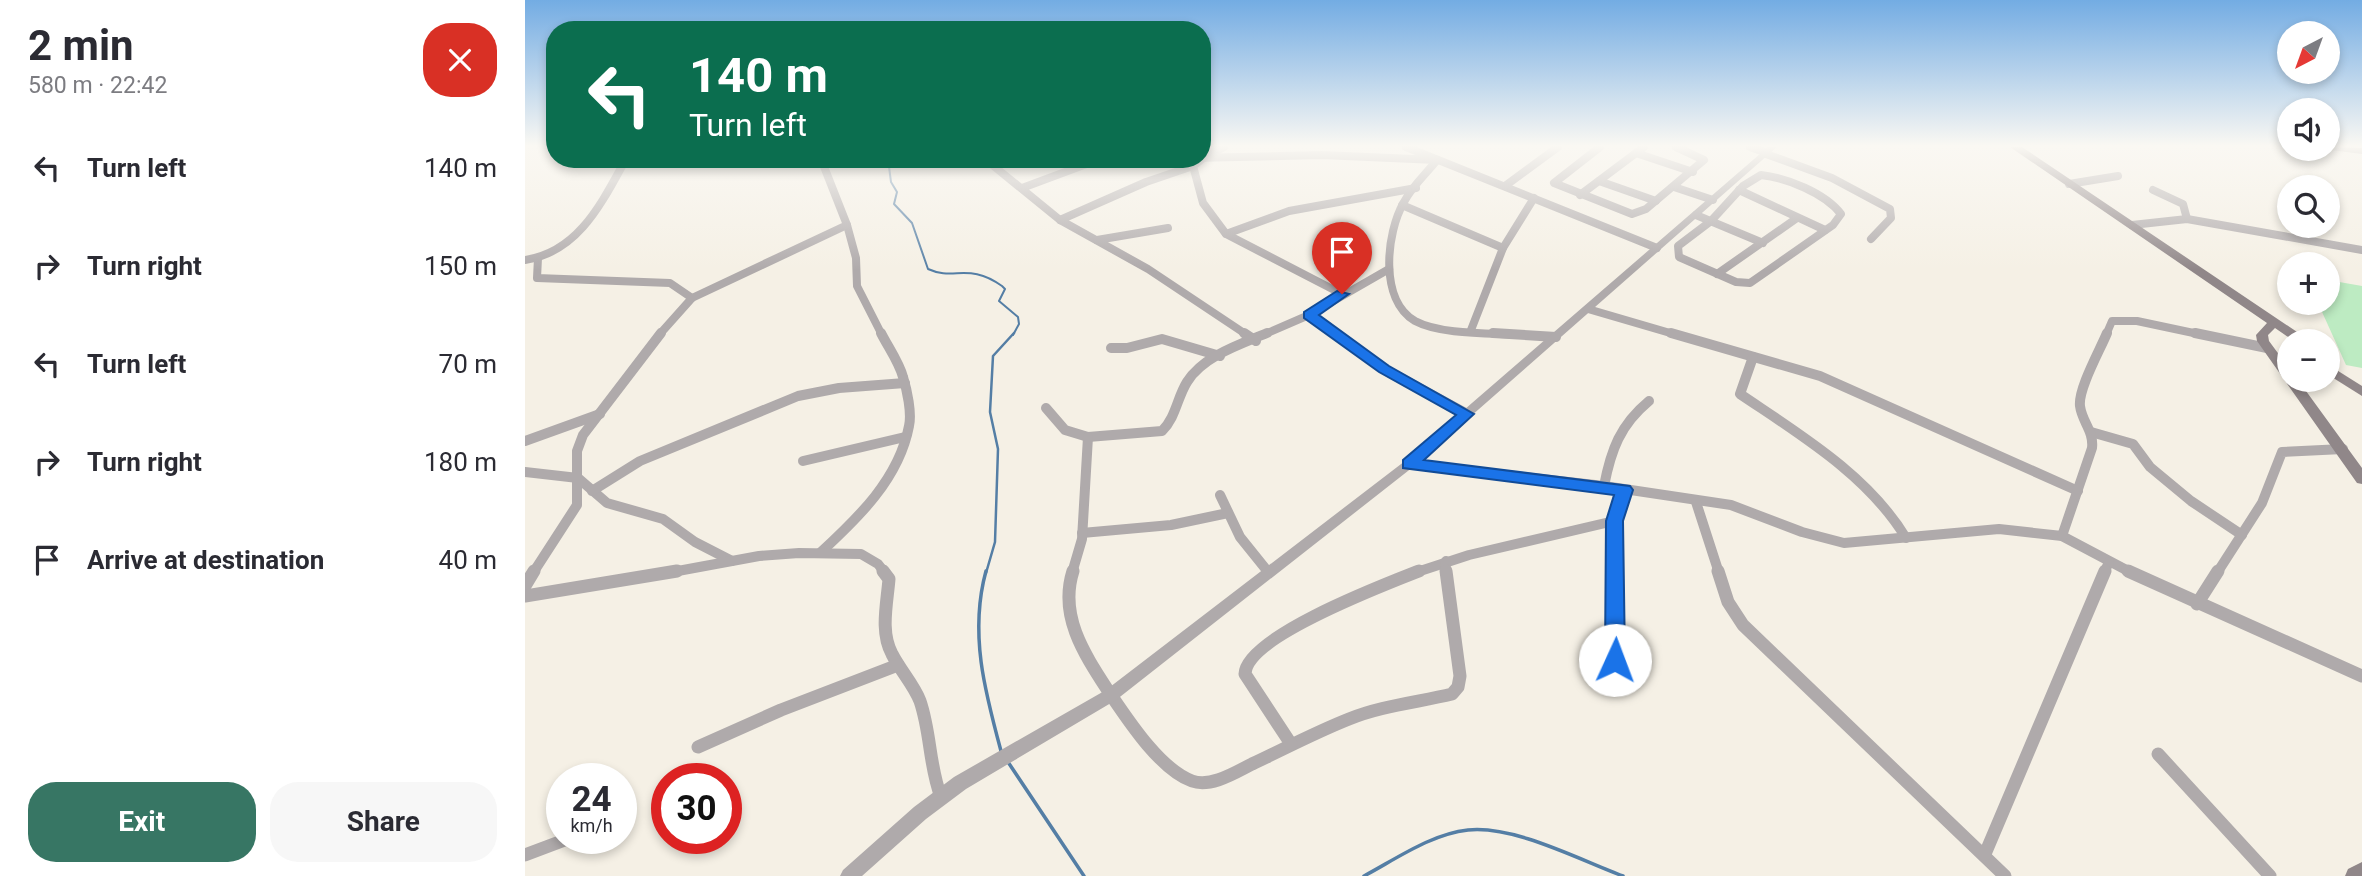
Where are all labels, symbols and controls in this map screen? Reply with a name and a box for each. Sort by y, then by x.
text: 2 min [28,21,134,70]
north arrow [2277,21,2340,84]
map controls [2277,21,2340,392]
button: close [423,23,497,97]
text: 140 m [689,47,828,104]
icon: left [574,49,665,140]
text: 580 m · 22:42 [28,72,167,99]
button: sound [2277,98,2340,161]
text: Turn left [689,106,807,144]
icon: left [28,149,66,187]
text: Turn left [87,153,186,183]
text: 140 m [424,153,497,183]
button: search [2277,175,2340,238]
pin [1312,222,1372,294]
icon: arrive [1323,233,1361,271]
icon: right [28,247,66,285]
text: Turn right [87,251,202,281]
text: 150 m [424,251,497,281]
button: + [2277,252,2340,315]
button: − [2277,329,2340,392]
icon: left [28,345,66,383]
text: Turn left [87,349,186,379]
text: 70 m [439,349,497,379]
icon: right [28,443,66,481]
text: Turn right [87,447,202,477]
text: 180 m [424,447,497,477]
icon: arrive [28,541,66,579]
text: Arrive at destination [87,545,324,575]
text: 40 m [439,545,497,575]
position arrow [1578,623,1652,697]
speed limit sign: 30 [651,763,742,854]
text: 24 [571,779,612,820]
button: Exit [28,782,256,862]
button: Share [270,782,497,862]
text: km/h [570,815,613,836]

